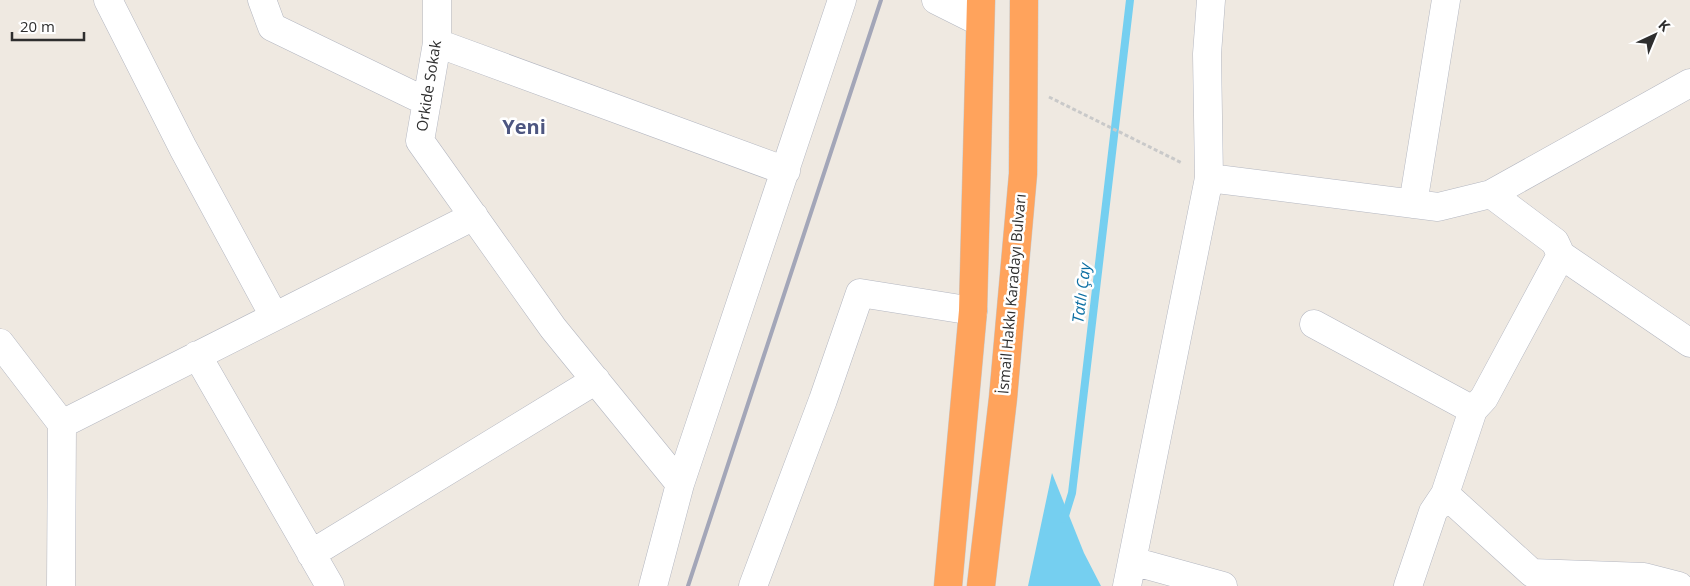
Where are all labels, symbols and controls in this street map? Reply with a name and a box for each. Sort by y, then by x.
scale bar [12,10,85,42]
north arrow [1630,10,1680,60]
text: K [1654,15,1675,36]
text: 20 m [20,16,55,36]
street label: Orkide Sokak [411,39,445,133]
district label: Yeni [502,113,546,140]
street label: İsmail Hakkı Karadayı Bulvarı [992,193,1030,395]
water label: Tatlı Çay [1066,260,1096,324]

